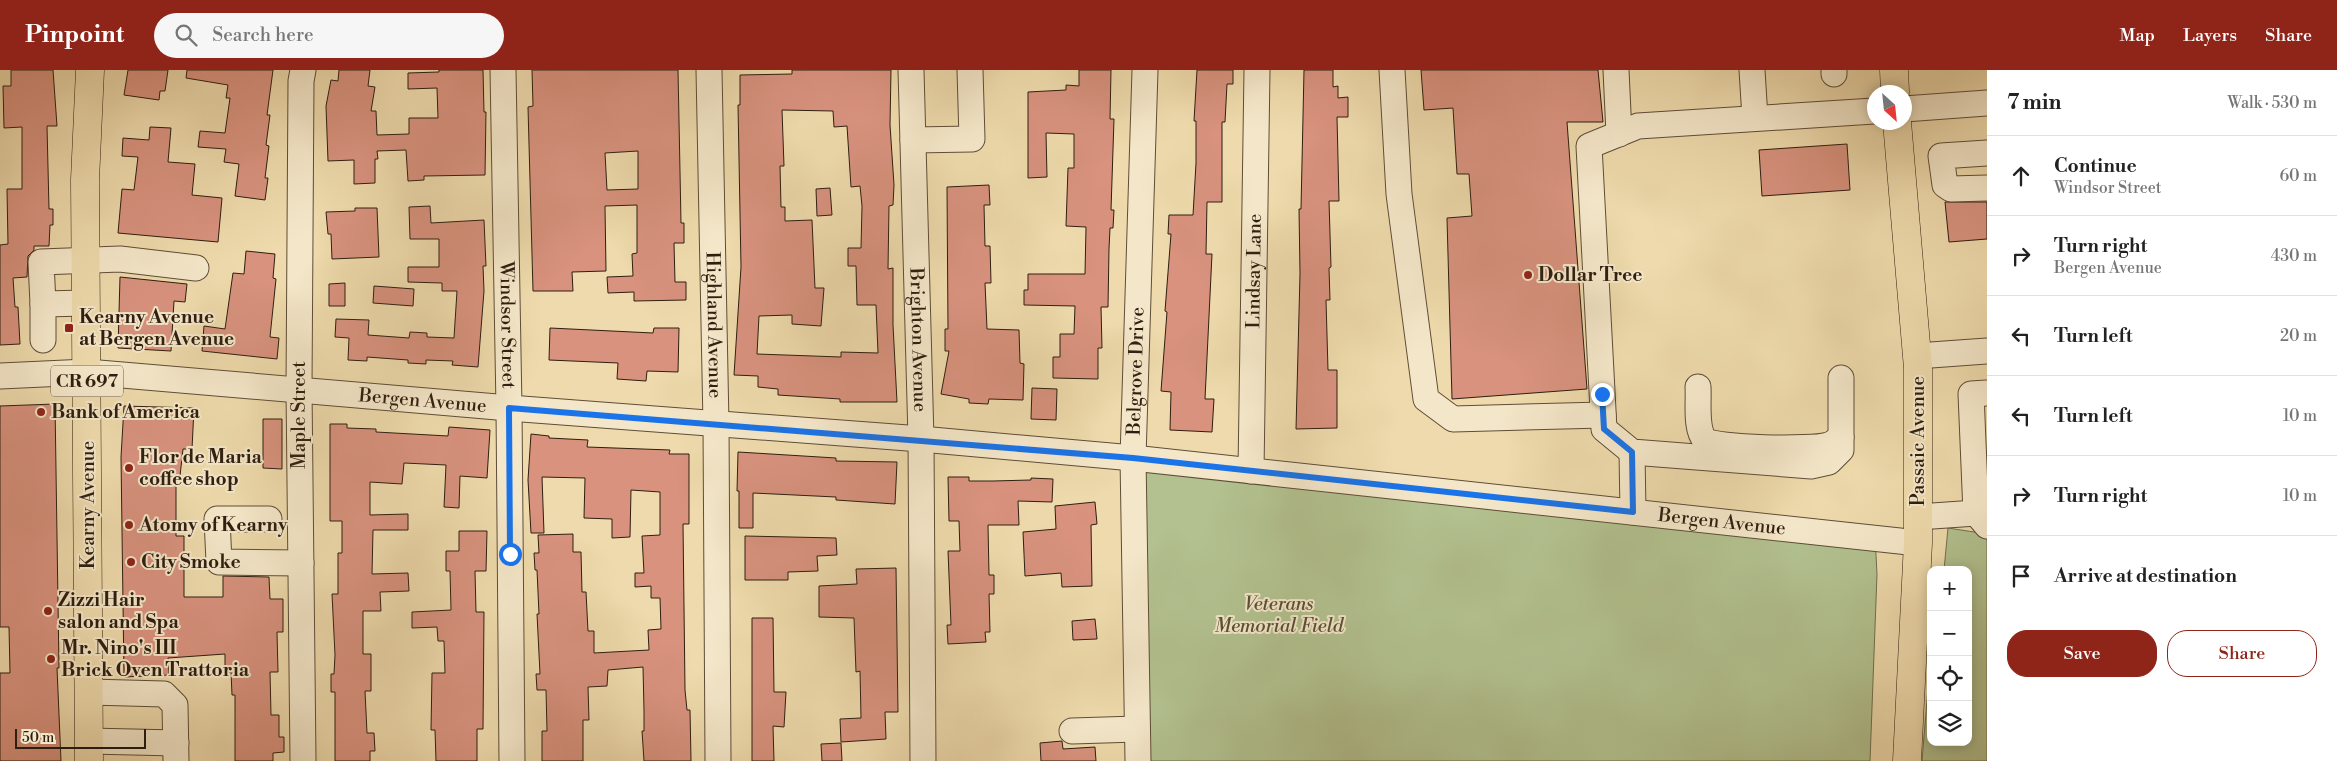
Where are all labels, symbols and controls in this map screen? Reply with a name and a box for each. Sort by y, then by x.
search box [154,13,504,58]
text: Pinpoint [25,20,124,50]
icon: search [172,21,200,49]
text: Search here [212,23,314,47]
text: Map [2120,24,2155,47]
text: Layers [2183,24,2237,47]
text: Share [2265,24,2312,47]
north arrow [1867,85,1912,130]
text: 7 min [2007,90,2061,116]
text: Walk · 530 m [2228,93,2317,113]
text: Continue [2054,154,2137,178]
icon: ahead [2007,162,2035,190]
text: 60 m [2279,166,2317,186]
text: Windsor Street [2054,178,2162,198]
street label: Lindsay Lane [1241,213,1267,329]
text: Turn right [2054,234,2147,258]
icon: right [2007,242,2035,270]
text: 430 m [2271,246,2317,266]
street label: Highland Avenue [701,251,727,399]
text: Bergen Avenue [2054,258,2162,278]
street label: Windsor Street [494,260,521,389]
place label: Dollar Tree [1538,263,1643,287]
street label: Brighton Avenue [904,266,932,412]
marker: Dollar Tree [1522,269,1534,281]
place label: Kearny Avenue at Bergen Avenue [79,305,234,351]
street label: Belgrove Drive [1122,307,1150,437]
marker: Kearny Avenue at Bergen Avenue [63,322,75,334]
icon: left [2007,322,2035,350]
text: Turn left [2054,324,2133,348]
text: 20 m [2280,326,2317,346]
street label: Maple Street [287,361,311,469]
road number: CR 697 [51,366,123,396]
street label: Passaic Avenue [1906,376,1930,506]
street label: Bergen Avenue [357,383,488,418]
route end [1591,383,1614,406]
place label: Bank of America [51,400,201,424]
icon: left [2007,402,2035,430]
text: Turn left [2054,404,2133,428]
marker: Bank of America [35,406,47,418]
text: 10 m [2283,406,2317,426]
street label: Kearny Avenue [76,441,100,569]
place label: Flor de Maria coffee shop [139,445,263,491]
marker: Flor de Maria coffee shop [123,462,135,474]
icon: right [2007,482,2035,510]
text: Turn right [2054,484,2147,508]
text: 10 m [2283,486,2317,506]
street label: Bergen Avenue [1656,503,1787,541]
place label: Atomy of Kearny [138,513,288,537]
marker: Atomy of Kearny [123,519,135,531]
route start [499,543,522,566]
place label: City Smoke [141,550,241,574]
marker: City Smoke [125,556,137,568]
icon: arrive [2007,562,2035,590]
text: Arrive at destination [2054,564,2237,588]
map controls [1927,566,1972,746]
button: + [1927,566,1972,611]
place label: Zizzi Hair salon and Spa [58,588,179,634]
park label: Veterans Memorial Field [1214,592,1345,638]
marker: Zizzi Hair salon and Spa [42,605,54,617]
button: − [1927,611,1972,656]
button: Save [2007,630,2157,677]
button: Share [2167,630,2317,677]
place label: Mr. Nino's III Brick Oven Trattoria [61,636,250,682]
marker: Mr. Nino's III Brick Oven Trattoria [45,653,57,665]
button: locate [1927,656,1972,701]
button: layers [1927,701,1972,746]
scale bar [15,726,146,749]
text: 50 m [22,729,54,747]

